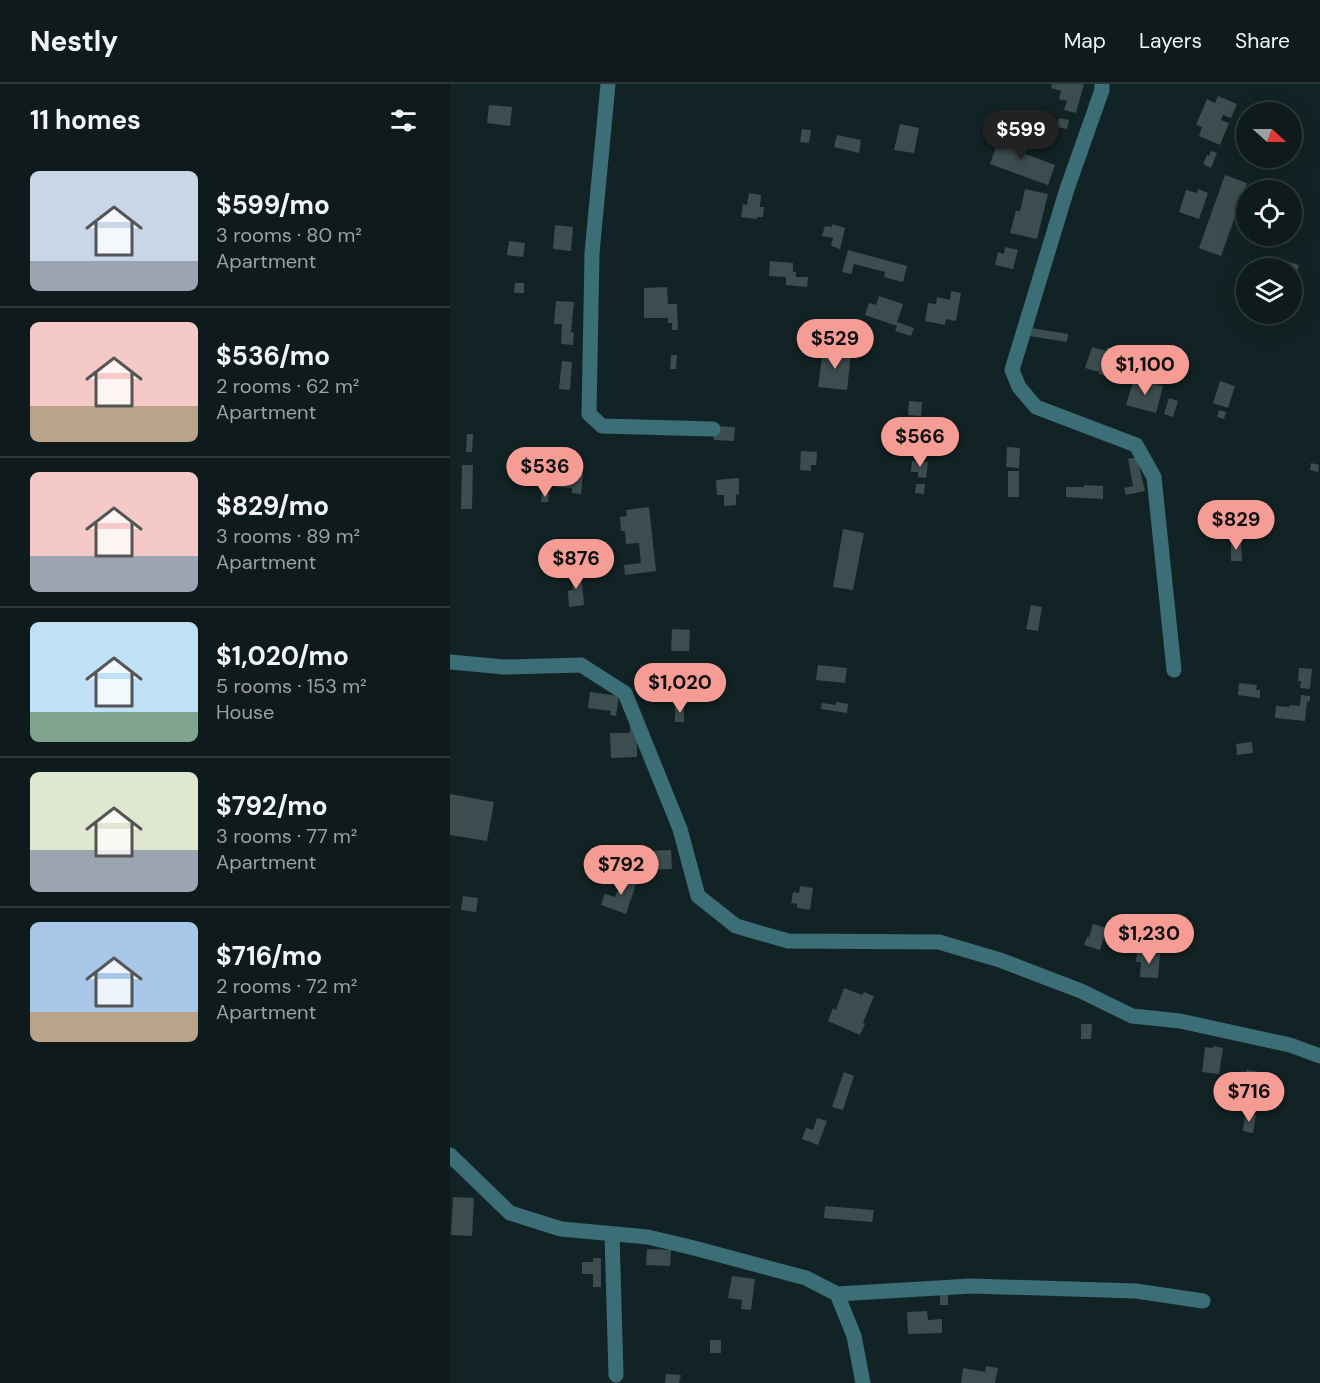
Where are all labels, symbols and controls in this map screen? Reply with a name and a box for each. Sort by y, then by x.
text: Nestly [30,23,118,60]
text: Map [1064,27,1106,55]
text: Layers [1139,27,1202,55]
text: Share [1235,27,1290,55]
north arrow [1236,102,1302,168]
map controls [1236,102,1302,324]
text: 11 homes [30,103,141,137]
icon: filters [387,104,420,137]
pin: $599 [985,110,1057,161]
text: $599 [996,116,1046,142]
button: locate [1236,180,1302,246]
text: $599/mo [216,188,330,222]
icon: home [78,195,150,267]
text: 3 rooms · 80 m² [216,222,362,248]
text: Apartment [216,248,316,274]
button: layers [1236,258,1302,324]
pin: $529 [799,319,871,370]
text: $529 [811,325,859,351]
text: $536/mo [216,339,330,373]
pin: $1,100 [1096,345,1194,396]
icon: home [78,346,150,418]
text: $1,100 [1115,351,1175,377]
text: 2 rooms · 62 m² [216,373,359,399]
text: Apartment [216,399,316,425]
pin: $566 [884,417,956,468]
text: $566 [895,423,945,449]
pin: $536 [509,447,581,498]
text: $536 [520,453,570,479]
text: $829/mo [216,489,329,523]
icon: home [78,496,150,568]
pin: $829 [1200,500,1272,551]
text: $829 [1212,506,1260,532]
text: 3 rooms · 89 m² [216,523,360,549]
pin: $876 [540,539,612,590]
text: $876 [552,545,600,571]
text: Apartment [216,549,316,575]
text: $1,020/mo [216,639,349,673]
icon: home [78,646,150,718]
pin: $1,020 [631,663,729,714]
text: $1,020 [648,669,712,695]
text: 5 rooms · 153 m² [216,673,367,699]
text: House [216,699,274,725]
text: $792/mo [216,789,328,823]
icon: home [78,796,150,868]
text: 3 rooms · 77 m² [216,823,357,849]
pin: $792 [585,845,657,896]
text: Apartment [216,849,316,875]
text: $792 [598,851,644,877]
pin: $1,230 [1100,914,1198,965]
text: $1,230 [1118,920,1180,946]
text: $716/mo [216,939,322,973]
icon: home [78,946,150,1018]
text: 2 rooms · 72 m² [216,973,357,999]
text: Apartment [216,999,316,1025]
pin: $716 [1213,1072,1285,1123]
text: $716 [1227,1078,1271,1104]

